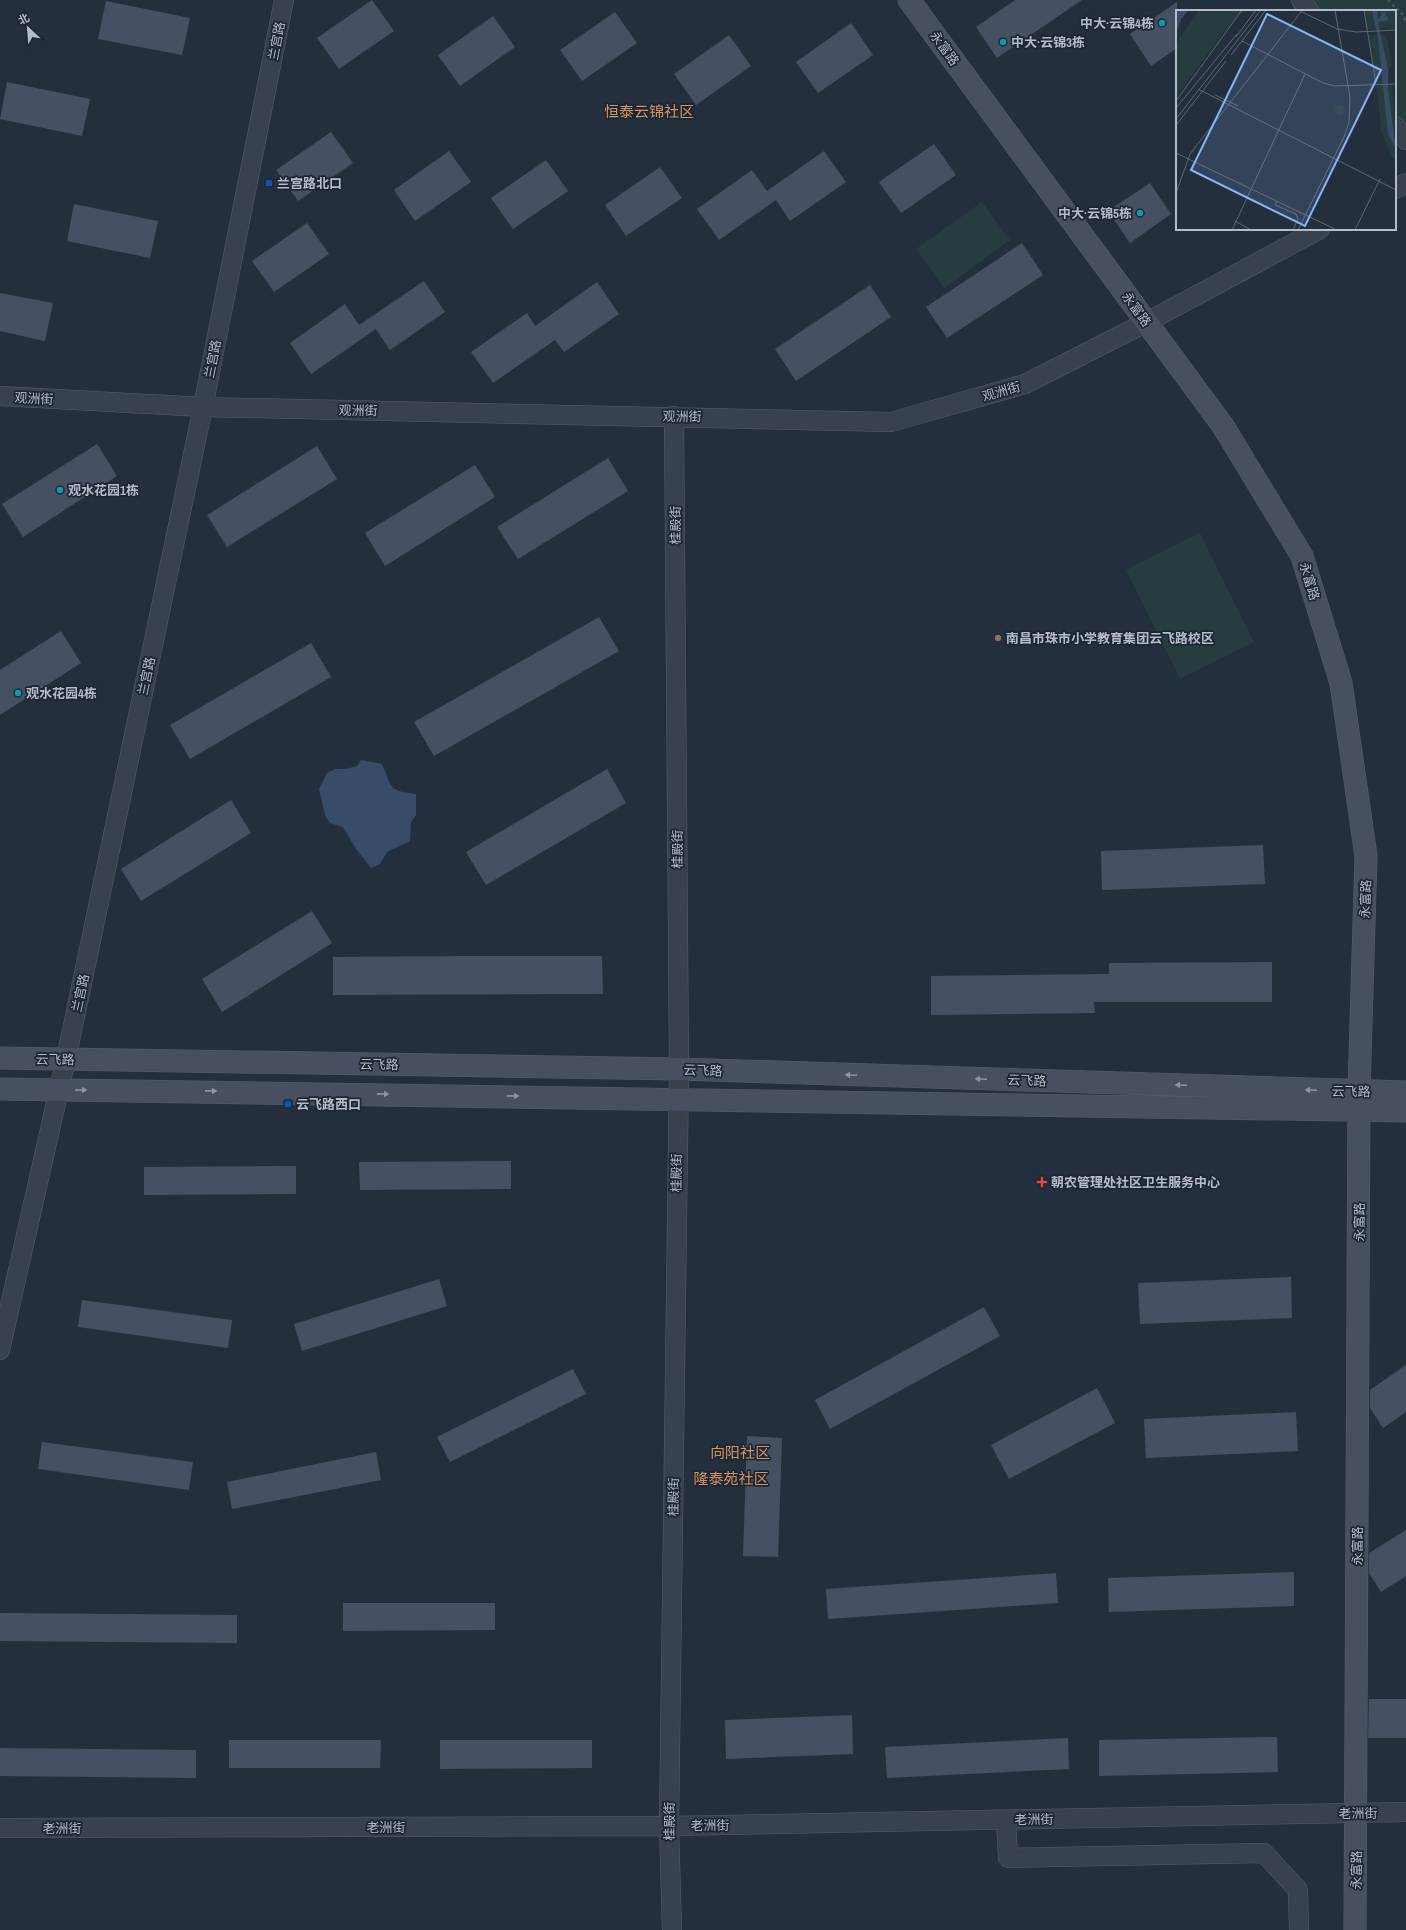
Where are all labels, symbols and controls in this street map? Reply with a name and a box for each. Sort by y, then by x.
north arrow [8,8,48,48]
text: 北 [16,10,32,28]
inset map [1176,10,1396,230]
place label: 中大·云锦4栋 [1080,15,1154,32]
marker: 中大·云锦4栋 [1157,18,1167,28]
street label: 兰宫路 [264,20,289,62]
street label: 永富路 [926,28,963,69]
place label: 中大·云锦3栋 [1011,34,1085,51]
marker: 中大·云锦3栋 [998,37,1008,47]
district label: 恒泰云锦社区 [604,101,694,122]
place label: 兰宫路北口 [277,175,342,192]
marker: 兰宫路北口 [264,178,274,188]
place label: 中大·云锦5栋 [1058,205,1132,222]
marker: 中大·云锦5栋 [1135,208,1145,218]
street label: 永富路 [1118,289,1155,330]
street label: 兰宫路 [200,338,225,380]
street label: 观洲街 [980,378,1022,405]
street label: 观洲街 [14,389,54,408]
street label: 观洲街 [338,402,378,419]
street label: 观洲街 [662,408,702,425]
place label: 观水花园1栋 [68,482,139,499]
marker: 观水花园1栋 [55,485,65,495]
street label: 桂殿街 [667,505,684,545]
street label: 永富路 [1296,560,1323,602]
place label: 南昌市珠市小学教育集团云飞路校区 [1006,630,1214,647]
marker: 南昌市珠市小学教育集团云飞路校区 [993,633,1003,643]
street label: 兰宫路 [134,655,159,697]
place label: 观水花园4栋 [26,685,97,702]
marker: 观水花园4栋 [13,688,23,698]
street label: 桂殿街 [669,829,686,869]
street label: 永富路 [1356,879,1375,919]
street label: 兰宫路 [68,972,93,1014]
street label: 云飞路 [35,1051,75,1068]
street label: 云飞路 [359,1056,399,1073]
street label: 云飞路 [683,1061,723,1080]
one-way arrow [845,1071,857,1078]
street label: 云飞路 [1007,1071,1047,1090]
one-way arrow [974,1076,987,1082]
one-way arrow [1175,1082,1187,1089]
street label: 云飞路 [1331,1083,1371,1100]
one-way arrow [1305,1086,1317,1093]
one-way arrow [75,1087,88,1093]
one-way arrow [205,1088,218,1094]
one-way arrow [377,1091,390,1097]
one-way arrow [507,1093,520,1099]
place label: 云飞路西口 [296,1096,361,1113]
marker: 云飞路西口 [283,1099,293,1109]
street label: 桂殿街 [668,1153,685,1193]
place label: 朝农管理处社区卫生服务中心 [1051,1174,1220,1191]
marker: 朝农管理处社区卫生服务中心 [1036,1176,1048,1188]
street label: 永富路 [1351,1202,1368,1242]
district label: 向阳社区 [710,1442,770,1463]
district label: 隆泰苑社区 [693,1468,769,1489]
street label: 桂殿街 [665,1477,682,1517]
street label: 永富路 [1349,1526,1366,1566]
street label: 桂殿街 [661,1801,678,1841]
street label: 老洲街 [1338,1805,1378,1822]
street label: 老洲街 [1014,1811,1054,1828]
street label: 老洲街 [690,1817,730,1834]
street label: 老洲街 [366,1819,406,1836]
street label: 老洲街 [42,1820,82,1837]
street label: 永富路 [1348,1850,1365,1890]

